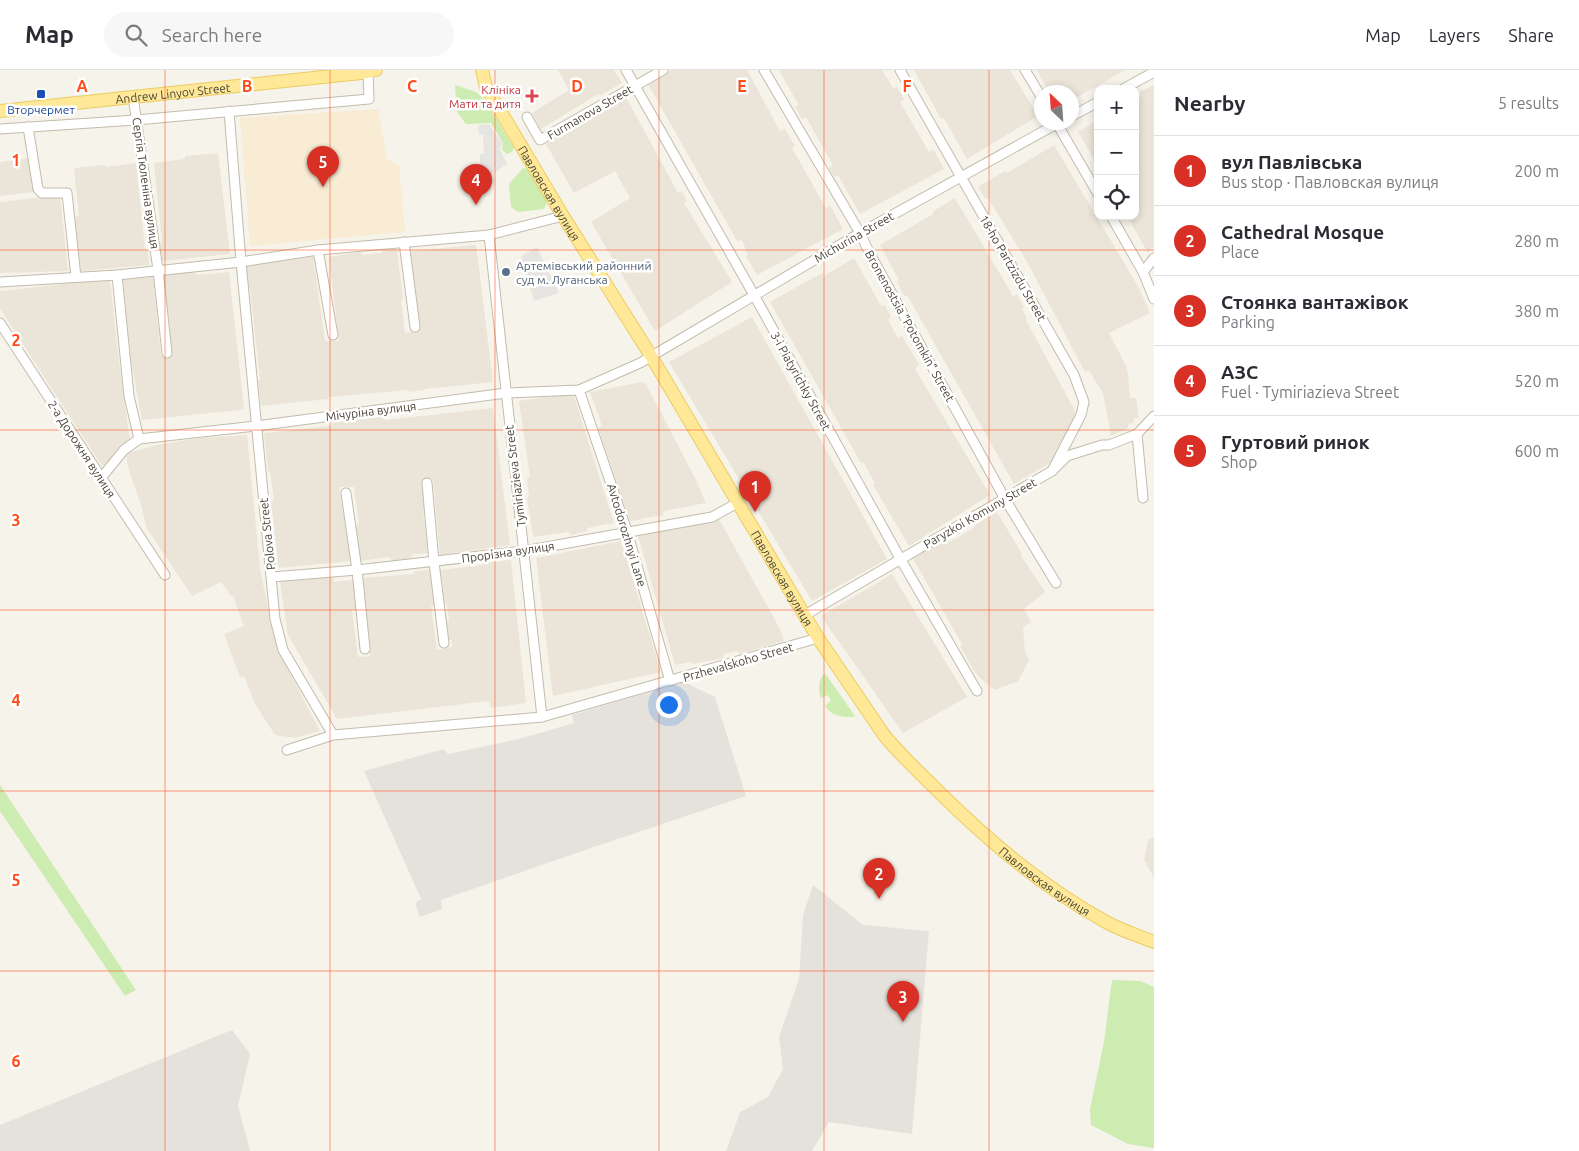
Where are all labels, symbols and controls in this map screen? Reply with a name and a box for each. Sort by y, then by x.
search box [104,12,454,57]
text: Map [25,21,74,48]
icon: search [122,21,150,49]
text: Search here [162,24,262,46]
text: Map [1365,25,1401,45]
text: Layers [1429,25,1480,45]
text: Share [1508,25,1554,45]
text: A [76,77,88,95]
text: B [242,77,252,95]
text: C [407,77,417,95]
text: D [571,77,583,95]
text: E [737,77,747,95]
text: F [903,77,912,95]
street label: Andrew Linyov Street [115,80,232,105]
street label: Furmanova Street [545,82,635,142]
place label: Клініка Мати та дитя [449,83,521,110]
north arrow [1034,85,1079,130]
map controls [1094,85,1139,220]
button: + [1094,85,1139,130]
marker: Вторчермет [35,88,47,100]
marker: Клініка Мати та дитя [525,89,539,103]
text: Nearby [1174,91,1245,115]
text: 5 results [1498,94,1559,112]
place label: Вторчермет [7,103,75,116]
street label: Сергія Тюленіна вулиця [130,116,162,250]
button: − [1094,130,1139,175]
street label: Павловская вулиця [516,143,583,243]
pin: 5 [307,146,339,187]
text: 1 [11,151,21,169]
text: вул Павлівська [1221,151,1362,173]
text: 1 [1185,162,1195,180]
text: 200 m [1514,162,1559,180]
pin: 4 [460,164,492,205]
text: Bus stop · Павловская вулиця [1221,173,1439,191]
button: locate [1094,175,1139,220]
street label: Michurina Street [812,209,896,265]
street label: 18-ho Partzizdu Street [977,213,1049,323]
text: Cathedral Mosque [1221,221,1384,243]
text: 2 [1185,232,1195,250]
text: 280 m [1514,232,1559,250]
text: Place [1221,243,1259,261]
street label: Bronenostsia "Potomkin" Street [863,248,957,404]
place label: Артемівський районний суд м. Луганська [516,259,652,286]
marker: Артемівський районний суд м. Луганська [500,266,512,278]
text: Стоянка вантажівок [1221,291,1409,313]
text: 3 [1185,302,1195,320]
text: 380 m [1514,302,1559,320]
text: Parking [1221,313,1275,331]
street label: 3-i Piatyrichky Street [768,329,834,433]
text: 2 [11,331,21,349]
text: АЗС [1221,361,1258,383]
text: 4 [1185,372,1195,390]
text: 520 m [1514,372,1559,390]
text: Fuel · Tymiriazieva Street [1221,383,1399,401]
street label: 2-а Дорожня вулиця [46,398,118,500]
street label: Мічуріна вулиця [325,399,417,423]
street label: Tymiriazieva Street [502,424,528,528]
text: Гуртовий ринок [1221,431,1370,453]
text: 5 [1185,442,1195,460]
text: 600 m [1514,442,1559,460]
text: Shop [1221,453,1257,471]
pin: 1 [739,471,771,512]
street label: Paryzkoi Komuny Street [921,475,1039,551]
street label: Avtodorozhnyi Lane [605,482,649,588]
street label: Polova Street [257,497,277,571]
text: 3 [11,511,21,529]
street label: Павловская вулиця [749,528,816,628]
street label: Прорізна вулиця [461,539,555,565]
street label: Przhevalskoho Street [681,640,795,684]
text: 4 [11,691,21,709]
your location [656,692,682,718]
street label: Павловская вулиця [997,844,1093,918]
pin: 2 [863,858,895,899]
text: 5 [11,871,21,889]
pin: 3 [887,981,919,1022]
text: 6 [11,1052,21,1070]

